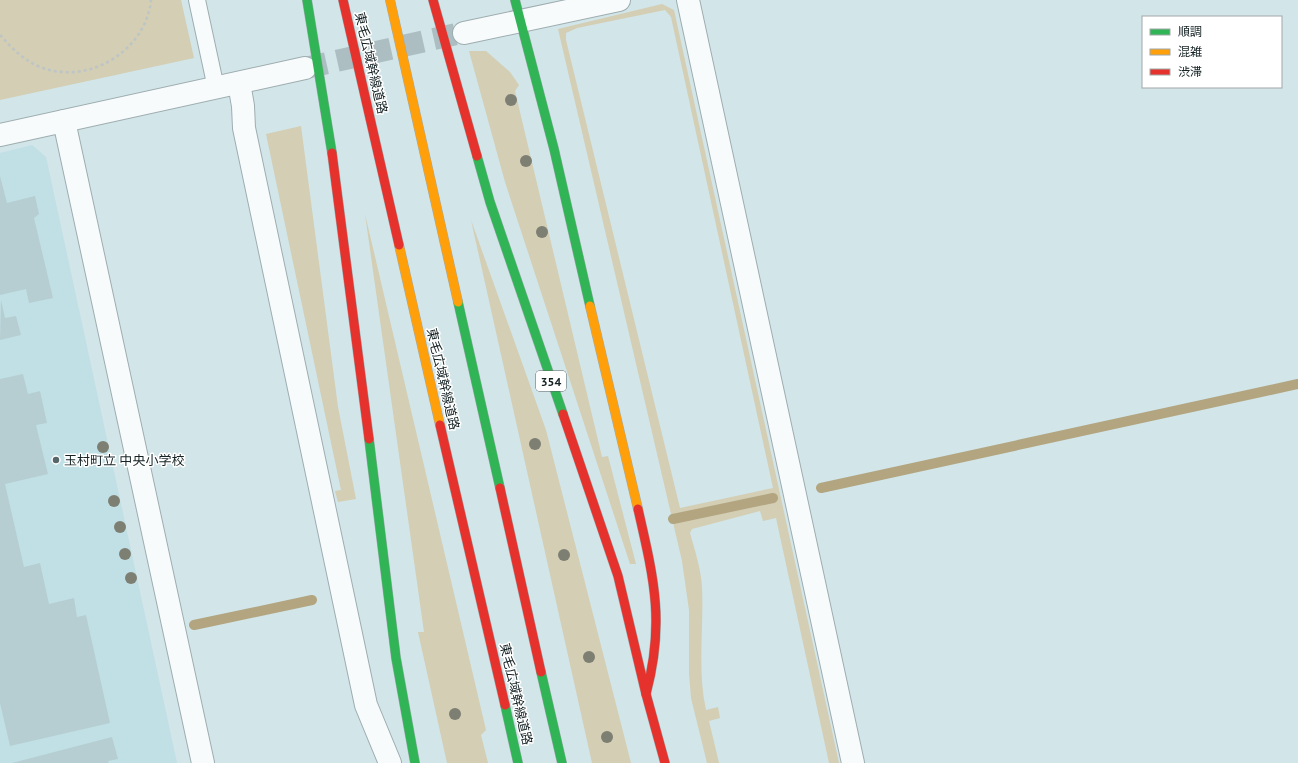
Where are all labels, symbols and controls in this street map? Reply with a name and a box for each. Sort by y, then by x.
street label: 東毛広域幹線道路 [351,10,391,116]
legend [1142,16,1282,88]
text: 順調 [1178,24,1202,39]
text: 混雑 [1178,44,1202,59]
text: 渋滞 [1178,64,1202,79]
street label: 東毛広域幹線道路 [423,326,463,432]
road number: 354 [536,371,566,391]
place label: 玉村町立 中央小学校 [64,452,184,469]
marker: 玉村町立 中央小学校 [51,455,61,465]
street label: 東毛広域幹線道路 [496,641,536,747]

